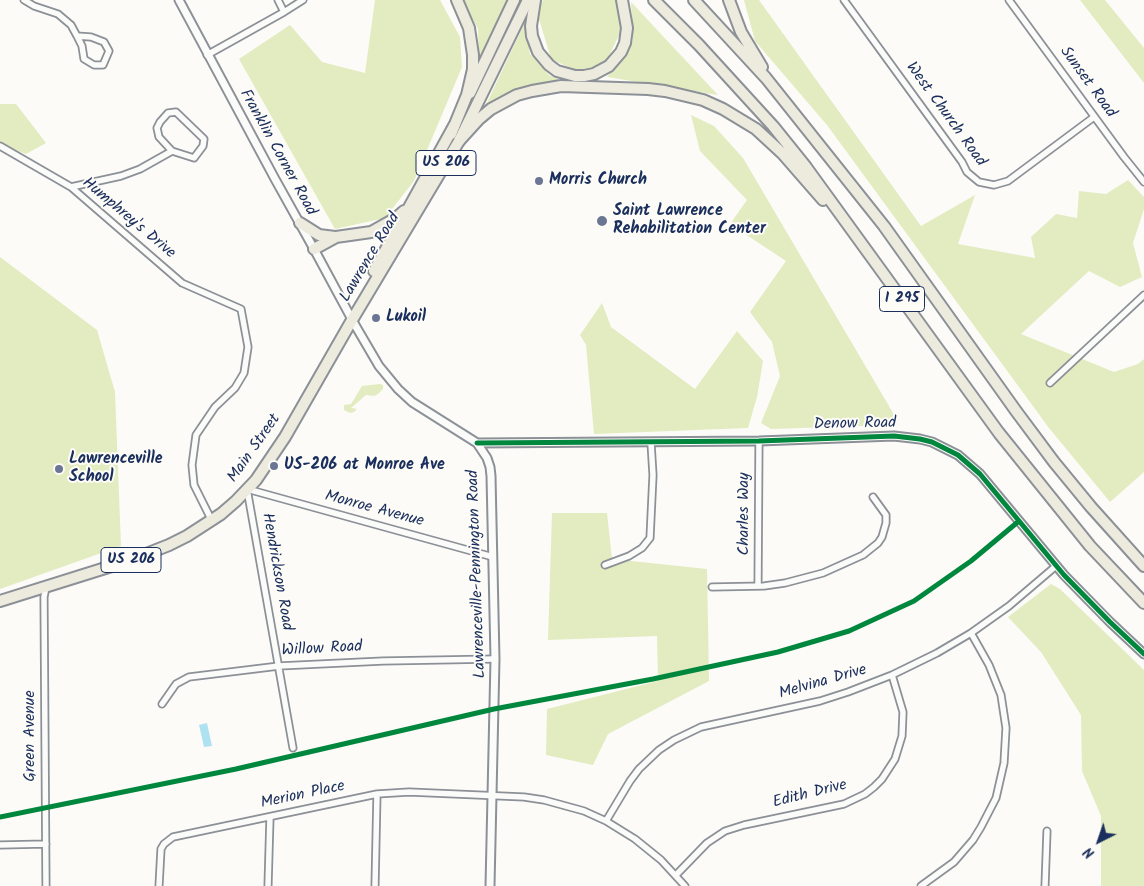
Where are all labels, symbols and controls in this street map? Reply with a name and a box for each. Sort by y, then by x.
street label: Sunset Road [1055,44,1119,122]
street label: West Church Road [901,59,989,171]
street label: Franklin Corner Road [234,86,320,220]
road number: US 206 [416,150,476,176]
place label: Morris Church [549,171,647,191]
street label: Humphrey's Drive [77,174,179,264]
marker: Morris Church [533,175,545,187]
place label: Saint Lawrence Rehabilitation Center [613,202,766,240]
street label: Lawrence Road [337,210,405,306]
marker: Saint Lawrence Rehabilitation Center [595,214,609,228]
road number: I 295 [880,286,924,312]
place label: Lukoil [386,308,426,328]
marker: Lukoil [370,312,382,324]
street label: Main Street [224,411,286,487]
street label: Denow Road [814,415,896,435]
place label: Lawrenceville School [69,450,163,488]
place label: US-206 at Monroe Ave [284,456,445,476]
marker: US-206 at Monroe Ave [268,460,280,472]
marker: Lawrenceville School [53,463,65,475]
street label: Lawrenceville-Pennington Road [465,469,491,679]
street label: Charles Way [735,473,755,555]
street label: Monroe Avenue [322,488,426,532]
street label: Hendrickson Road [256,512,296,632]
road number: US 206 [101,548,161,572]
street label: Willow Road [281,638,363,662]
street label: Melvina Drive [777,661,869,705]
street label: Green Avenue [21,690,41,782]
street label: Edith Drive [771,777,849,813]
street label: Merion Place [259,778,347,814]
north arrow [1074,816,1124,866]
text: N [1079,841,1100,864]

